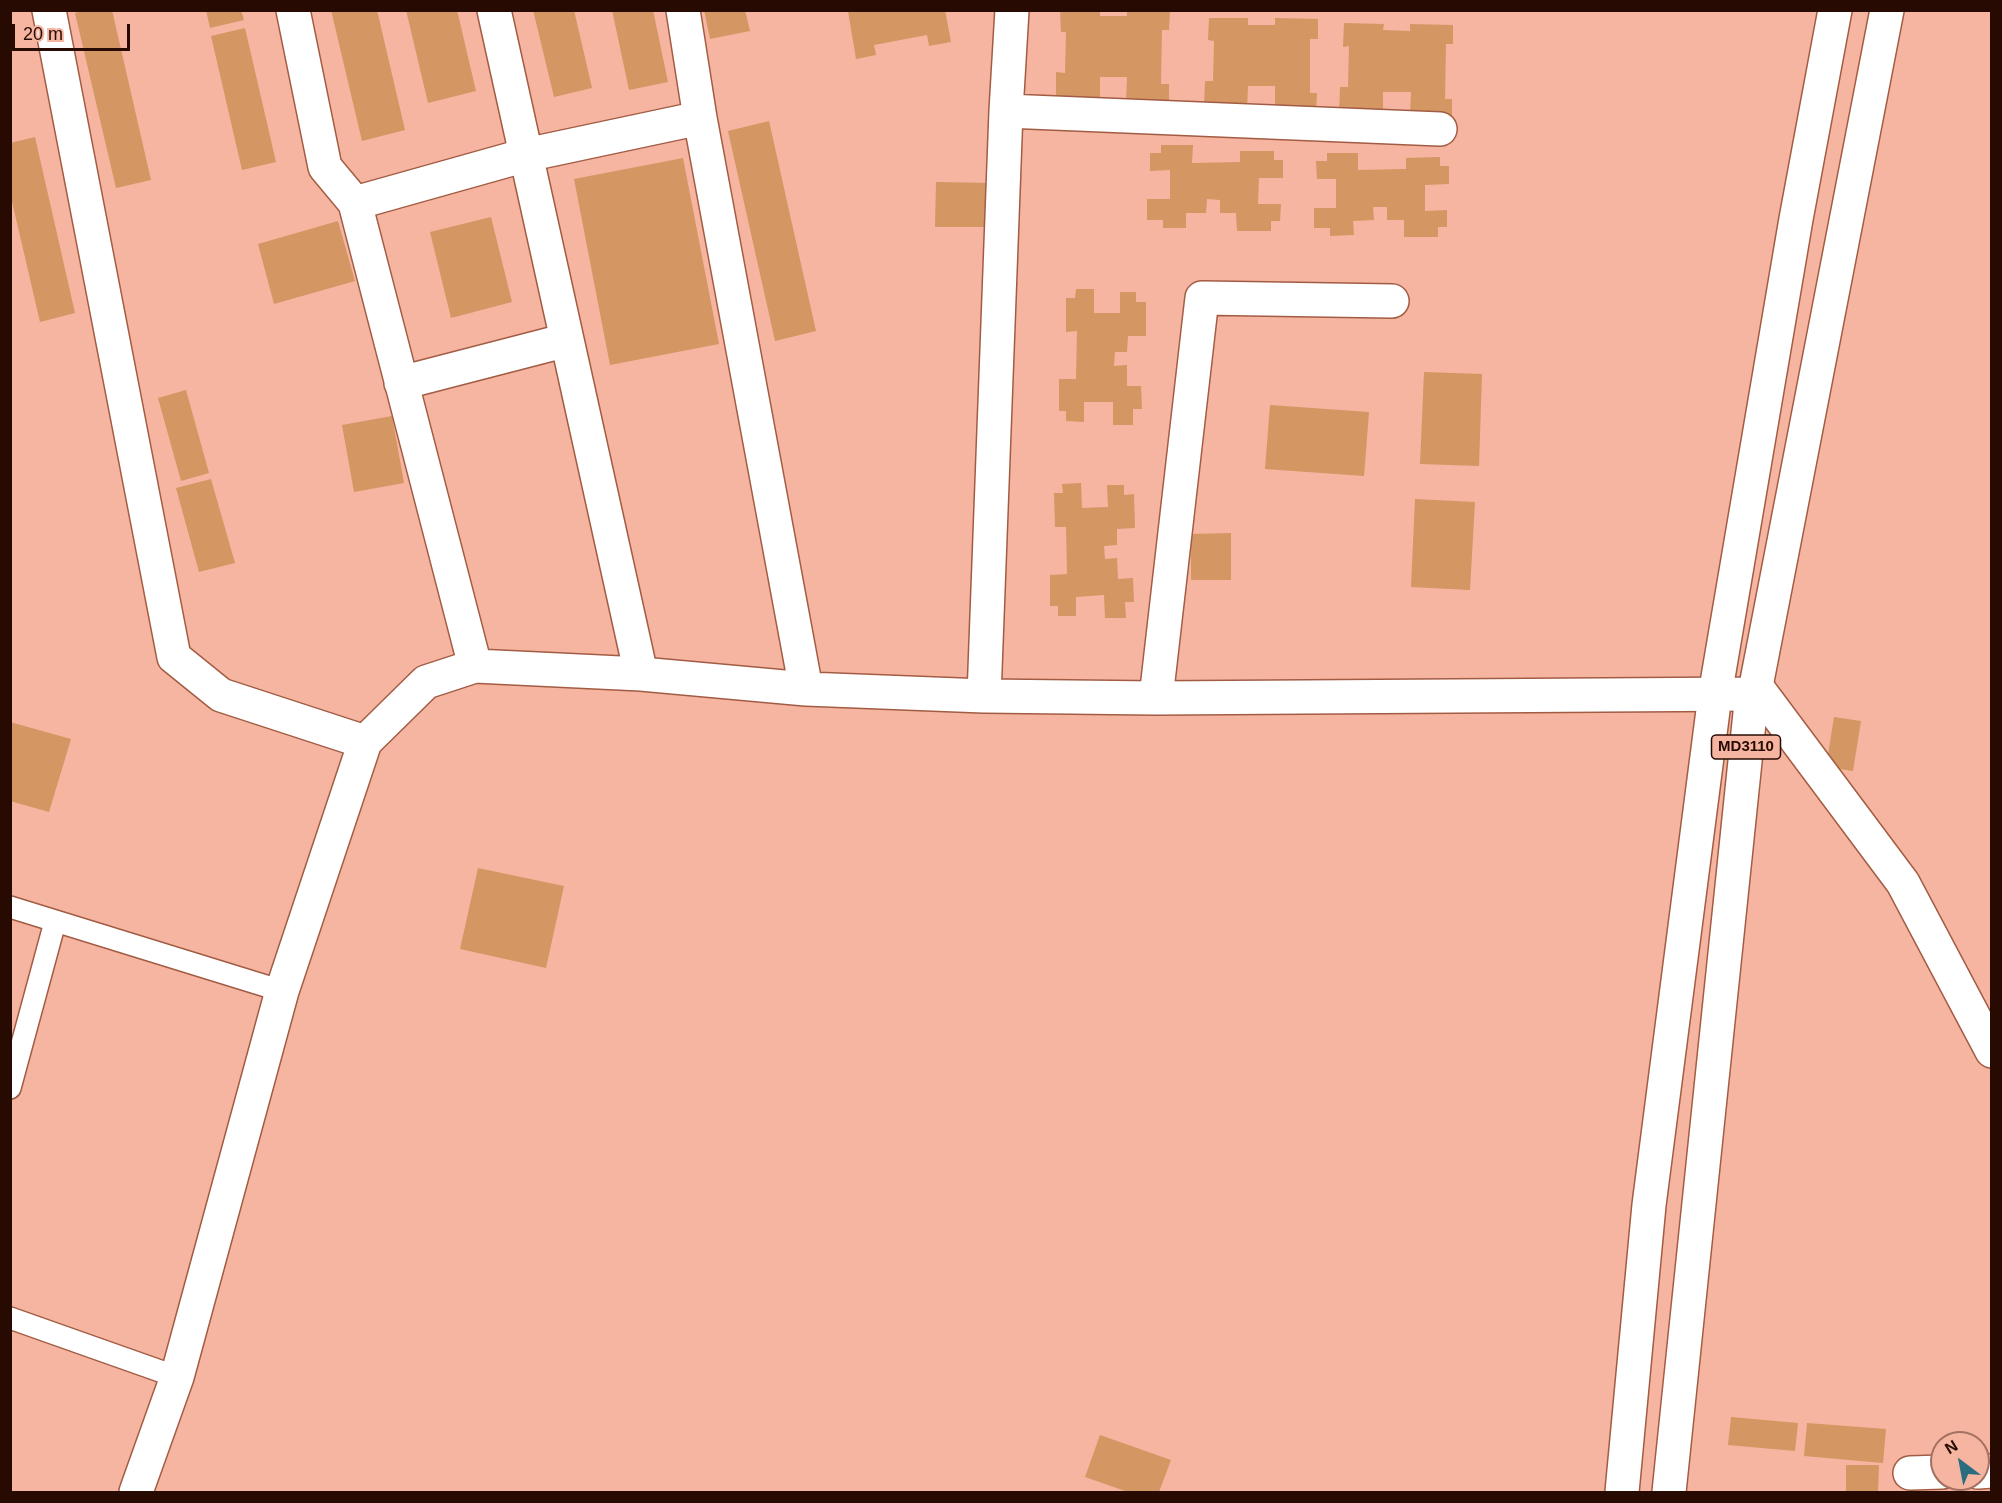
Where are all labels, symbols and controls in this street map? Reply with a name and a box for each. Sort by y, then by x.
scale bar [15,12,134,50]
text: 20 m [23,24,63,44]
road number: MD3110 [1712,735,1780,759]
north arrow [1930,1431,1990,1491]
text: N [1942,1437,1961,1457]

